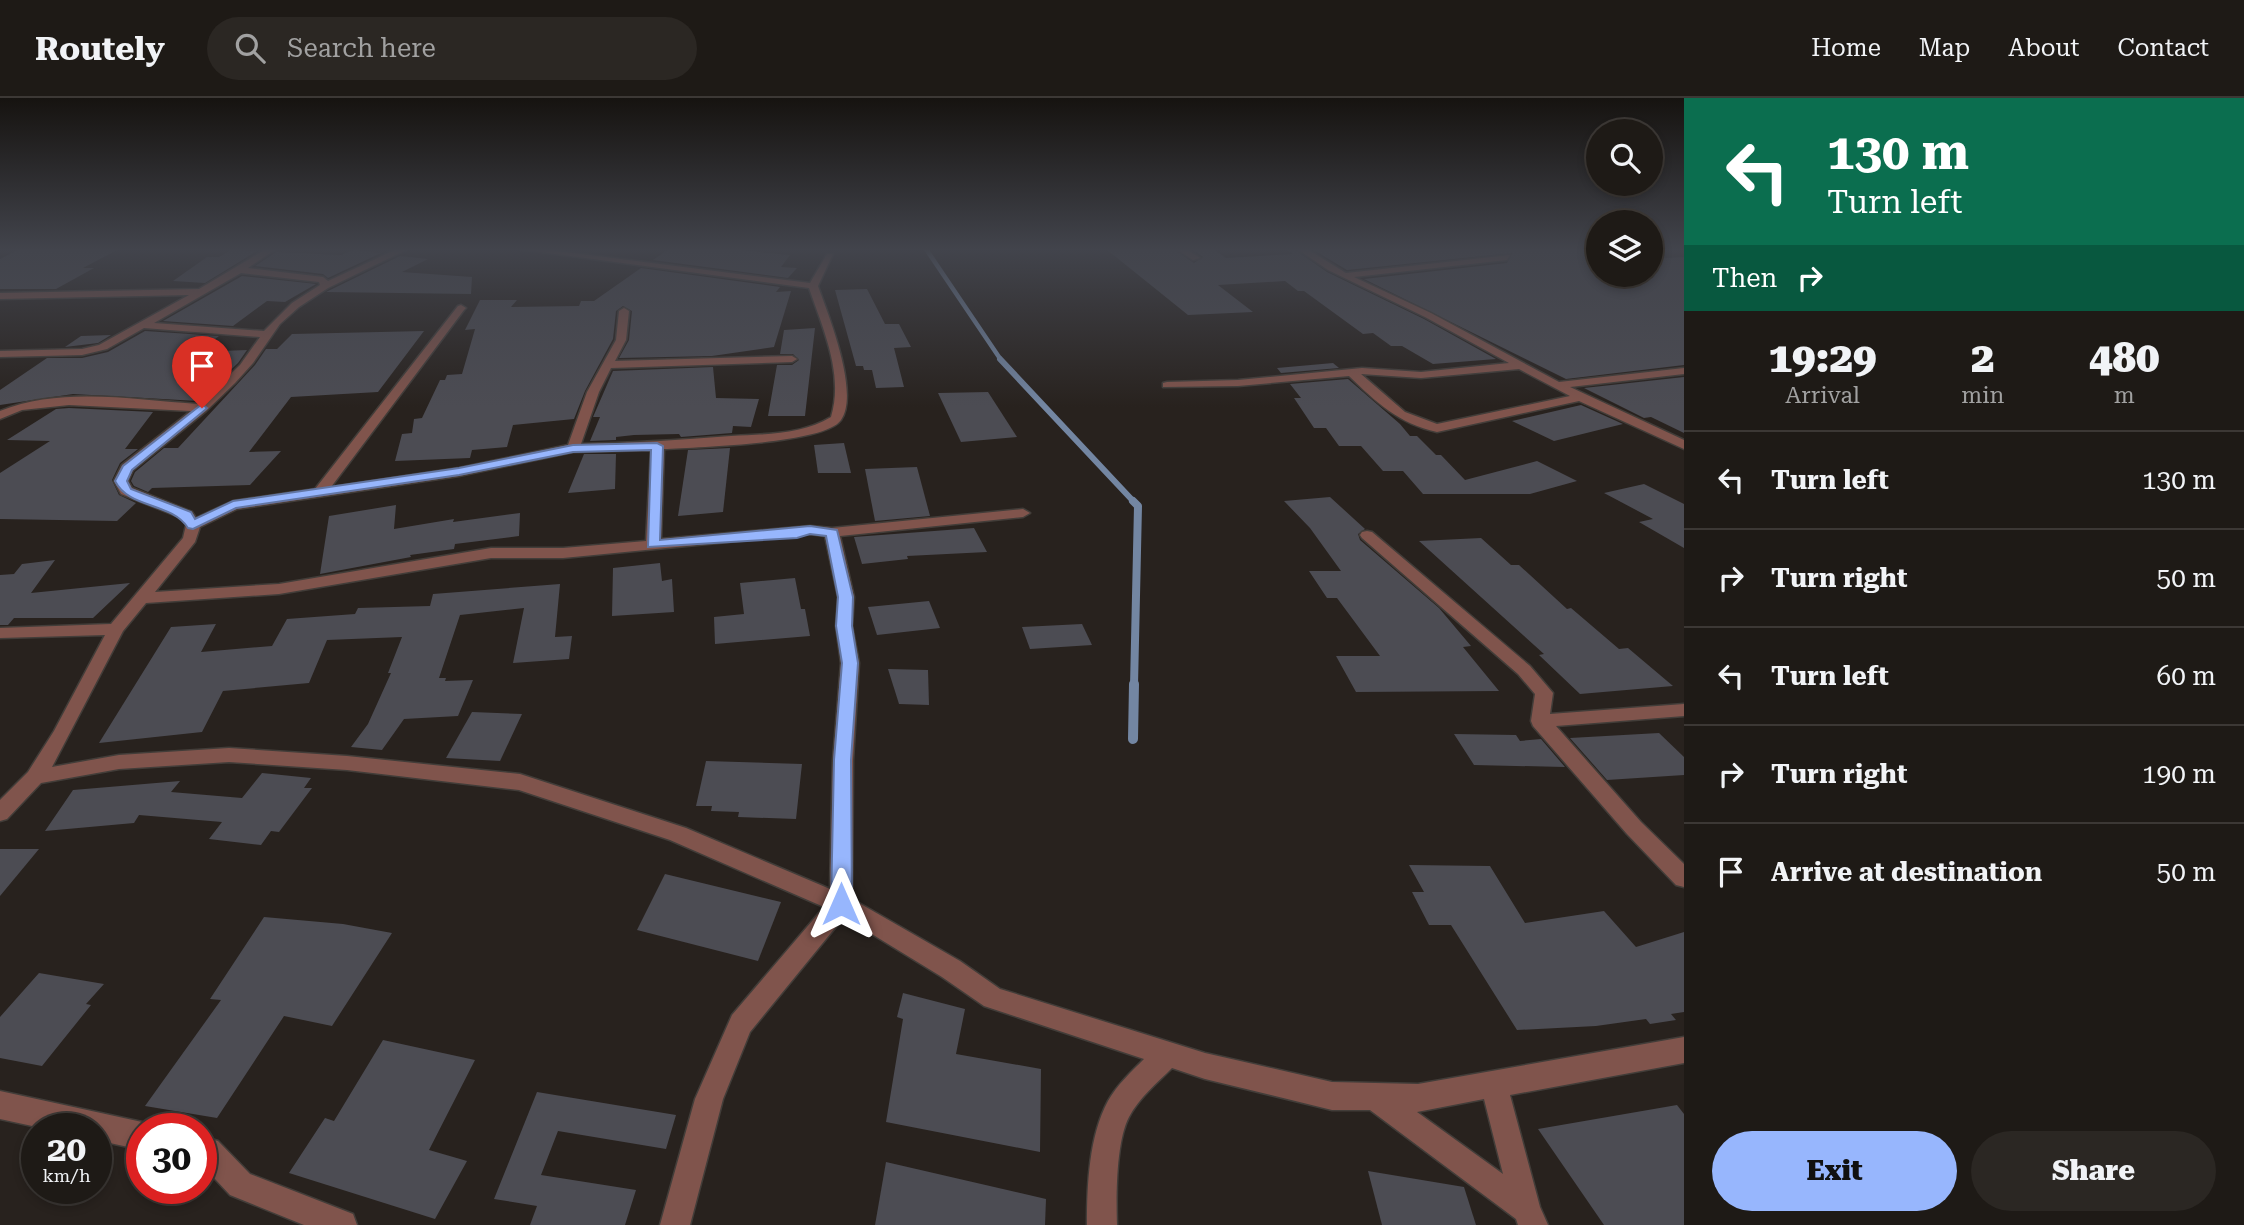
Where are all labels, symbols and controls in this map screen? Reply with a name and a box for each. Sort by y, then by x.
search box [207,17,697,80]
text: Routely [35,29,165,68]
icon: search [231,29,269,67]
text: Search here [287,33,436,63]
text: Home [1811,34,1881,62]
text: Map [1919,34,1970,62]
text: About [2008,34,2079,62]
text: Contact [2117,34,2209,62]
map controls [1586,119,1663,287]
button: search [1586,119,1663,196]
text: 130 m [1827,124,1969,181]
icon: left [1712,126,1803,217]
text: Turn left [1827,183,1962,221]
button: layers [1586,210,1663,287]
icon: right [1791,259,1829,297]
text: Then [1712,263,1777,293]
text: 19:29 [1769,333,1877,382]
text: 2 [1971,333,1995,382]
text: 480 [2089,333,2159,382]
pin [172,336,232,408]
icon: arrive [183,347,221,385]
text: Arrival [1785,382,1860,409]
text: min [1961,382,2004,409]
text: m [2114,382,2135,409]
icon: left [1712,461,1750,499]
text: Turn left [1771,465,1889,495]
text: 130 m [2142,465,2216,495]
icon: right [1712,559,1750,597]
text: Turn right [1771,563,1907,593]
text: 50 m [2157,563,2216,593]
icon: left [1712,657,1750,695]
text: Turn left [1771,661,1889,691]
text: 60 m [2157,661,2216,691]
icon: right [1712,755,1750,793]
text: Turn right [1771,759,1907,789]
text: 190 m [2142,759,2216,789]
icon: arrive [1712,853,1750,891]
text: Arrive at destination [1771,857,2042,887]
text: 50 m [2157,857,2216,887]
position arrow [804,867,878,941]
speed limit sign: 30 [126,1113,217,1204]
text: 20 [47,1129,86,1170]
button: Exit [1712,1131,1957,1211]
button: Share [1971,1131,2216,1211]
text: km/h [42,1165,91,1186]

